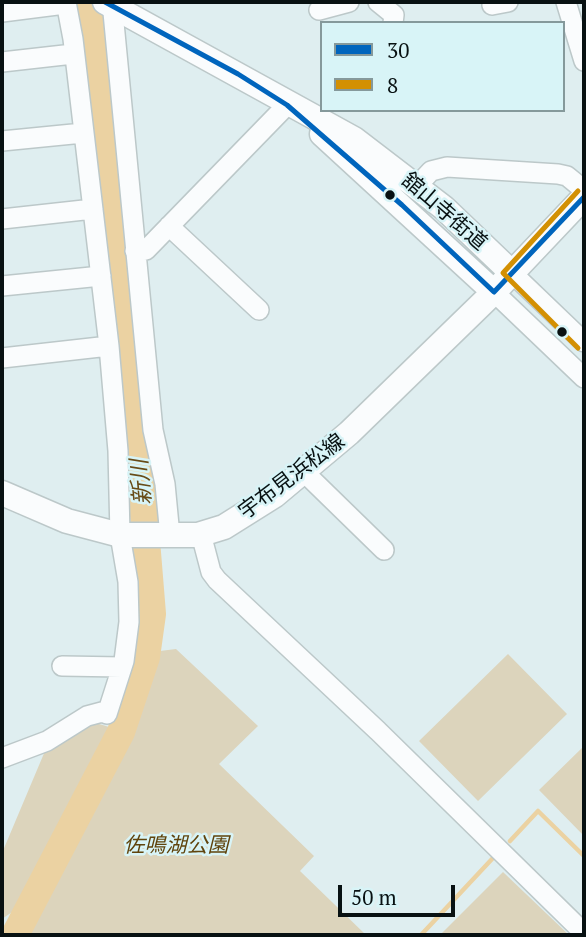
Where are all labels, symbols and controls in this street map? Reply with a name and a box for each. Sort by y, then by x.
legend [320,21,565,112]
text: 30 [387,36,409,64]
text: 8 [387,71,398,99]
street label: 舘山寺街道 [396,168,492,256]
unlabelled marker [383,188,397,202]
unlabelled marker [555,325,569,339]
street label: 宇布見浜松線 [234,429,350,525]
water label: 新川 [126,458,158,506]
park label: 佐鳴湖公園 [124,833,228,859]
scale bar [341,870,458,914]
text: 50 m [351,883,397,911]

